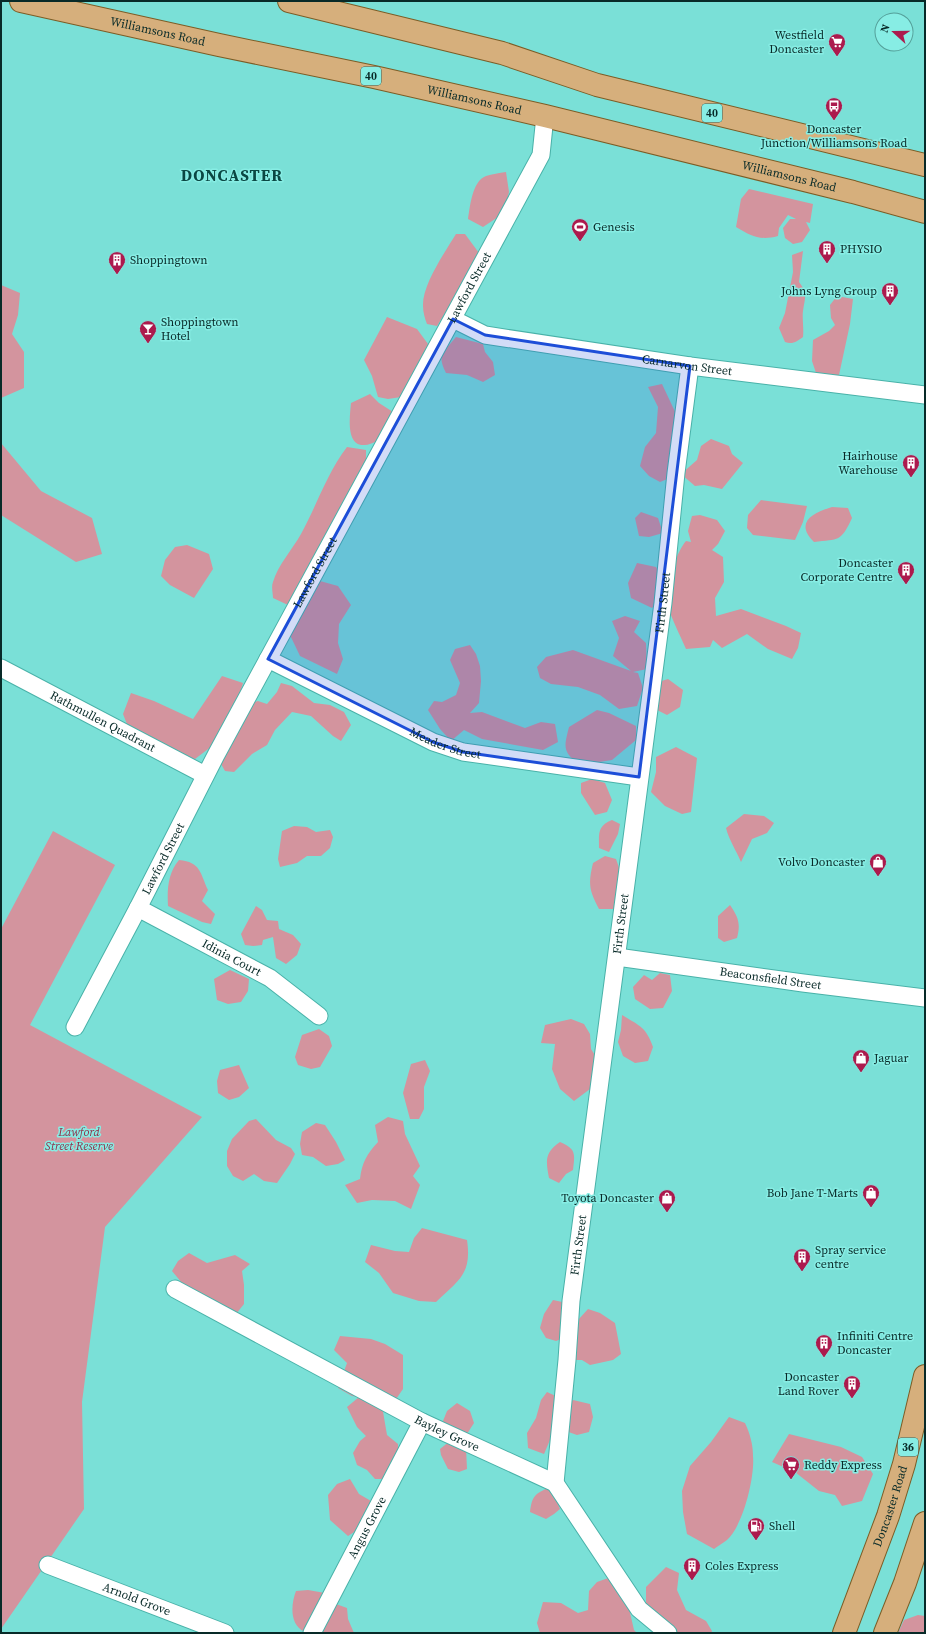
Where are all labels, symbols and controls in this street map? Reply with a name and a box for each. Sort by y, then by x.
north arrow [874,12,914,52]
street label: Williamsons Road [109,13,207,50]
text: N [877,22,894,35]
place label: Westfield Doncaster [769,27,824,57]
supermarket icon: Westfield Doncaster [827,32,847,57]
road number: 40 [361,67,381,85]
street label: Williamsons Road [425,81,523,118]
bus stop icon: Doncaster Junction/Williamsons Road [824,96,844,121]
road number: 40 [702,104,722,122]
place label: Doncaster Junction/Williamsons Road [760,121,907,151]
street label: Williamsons Road [740,157,838,196]
district label: DONCASTER [181,164,283,186]
sports icon: Genesis [570,217,590,242]
place label: Genesis [593,219,635,235]
building icon: PHYSIO [817,239,837,264]
place label: PHYSIO [840,241,882,257]
street label: Lawford Street [443,249,495,326]
building icon: Shoppingtown [107,250,127,275]
place label: Shoppingtown [130,252,208,268]
building icon: Johns Lyng Group [880,281,900,306]
place label: Johns Lyng Group [780,283,877,299]
place label: Shoppingtown Hotel [161,314,239,344]
bar icon: Shoppingtown Hotel [138,319,158,344]
street label: Carnarvon Street [641,351,733,379]
place label: Hairhouse Warehouse [838,448,898,478]
building icon: Hairhouse Warehouse [901,453,921,478]
street label: Lawford Street [289,534,341,611]
place label: Doncaster Corporate Centre [800,555,893,585]
building icon: Doncaster Corporate Centre [896,560,916,585]
street label: Firth Street [651,572,674,634]
street label: Rathmullen Quadrant [47,687,158,756]
street label: Meader Street [407,724,482,762]
street label: Lawford Street [138,820,188,897]
shop icon: Volvo Doncaster [868,852,888,877]
place label: Volvo Doncaster [778,854,865,870]
street label: Firth Street [609,893,633,955]
street label: Idinia Court [199,935,264,980]
street label: Beaconsfield Street [719,963,822,993]
shop icon: Jaguar [851,1048,871,1073]
place label: Jaguar [873,1050,909,1066]
park label: Lawford Street Reserve [45,1124,113,1154]
shop icon: Bob Jane T-Marts [861,1183,881,1208]
place label: Bob Jane T-Marts [767,1185,858,1201]
shop icon: Toyota Doncaster [657,1188,677,1213]
place label: Toyota Doncaster [561,1190,654,1206]
street label: Firth Street [566,1214,590,1276]
place label: Spray service centre [815,1242,886,1272]
building icon: Spray service centre [792,1247,812,1272]
place label: Infiniti Centre Doncaster [837,1328,913,1358]
building icon: Infiniti Centre Doncaster [814,1333,834,1358]
place label: Doncaster Land Rover [778,1369,839,1399]
building icon: Doncaster Land Rover [842,1374,862,1399]
street label: Bayley Grove [412,1411,482,1455]
road number: 36 [898,1438,918,1456]
supermarket icon: Reddy Express [781,1455,801,1480]
place label: Reddy Express [804,1457,882,1473]
street label: Doncaster Road [869,1463,911,1549]
street label: Angus Grove [344,1494,390,1561]
fuel station icon: Shell [746,1516,766,1541]
place label: Shell [769,1518,796,1534]
building icon: Coles Express [682,1556,702,1581]
place label: Coles Express [705,1558,779,1574]
street label: Arnold Grove [100,1579,173,1619]

